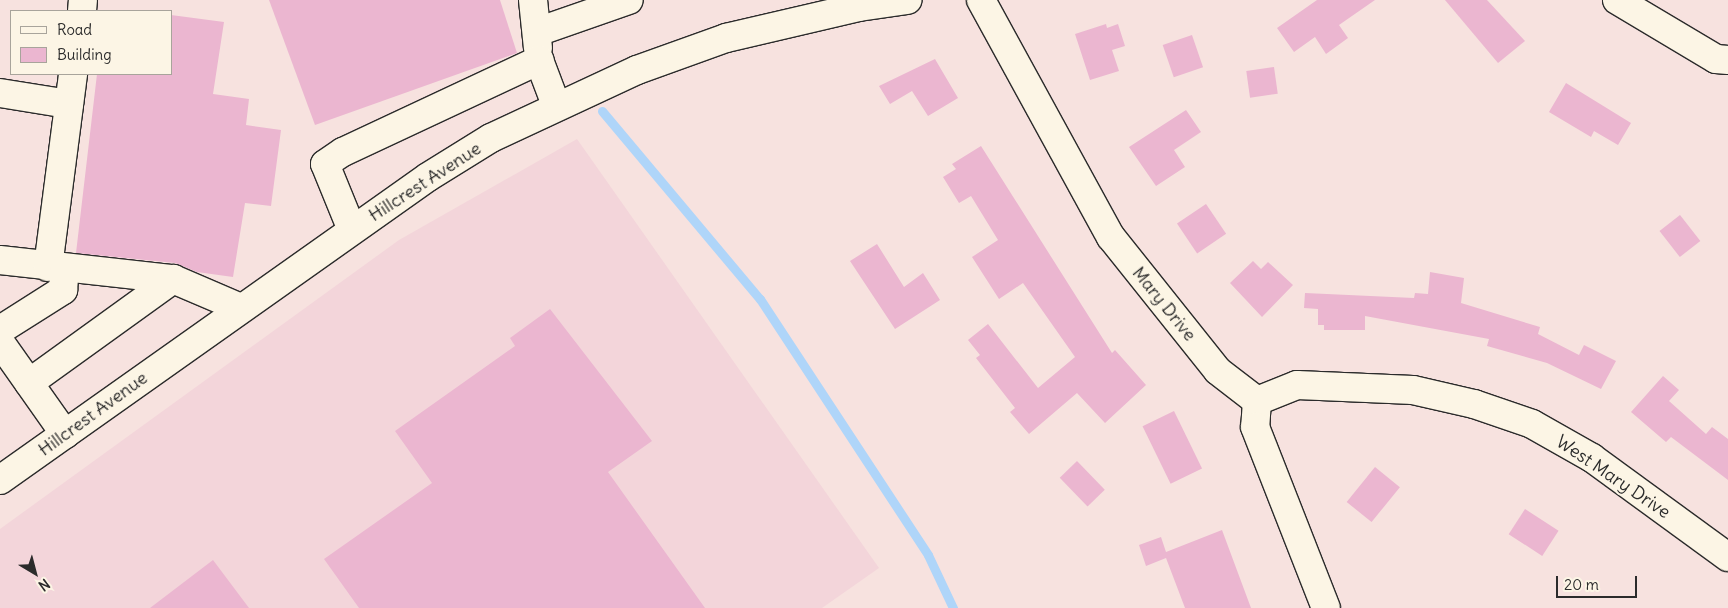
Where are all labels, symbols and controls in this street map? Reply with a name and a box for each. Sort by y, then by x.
legend [10,10,172,75]
text: Road [57,20,92,39]
text: Building [57,45,112,64]
street label: Hillcrest Avenue [365,138,485,226]
street label: Mary Drive [1128,263,1200,345]
street label: Hillcrest Avenue [34,367,152,461]
street label: West Mary Drive [1552,431,1674,523]
north arrow [10,548,60,598]
scale bar [1558,566,1639,598]
text: N [35,575,53,595]
text: 20 m [1564,575,1599,594]

